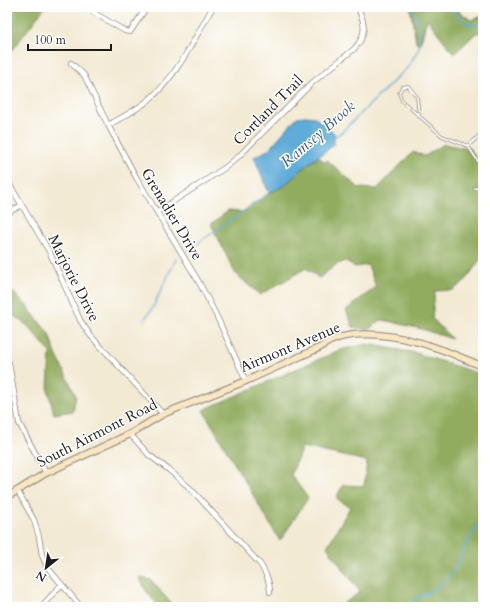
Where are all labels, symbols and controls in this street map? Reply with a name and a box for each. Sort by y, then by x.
scale bar [28,26,111,52]
text: 100 m [34,32,67,48]
street label: Cortland Trail [229,70,308,149]
water label: Ramsey Brook [276,95,360,172]
street label: Grenadier Drive [137,164,207,264]
street label: Marjorie Drive [43,231,105,325]
street label: Airmont Avenue [237,317,343,377]
street label: South Airmont Road [34,394,160,472]
north arrow [26,548,66,588]
text: N [33,567,49,585]

